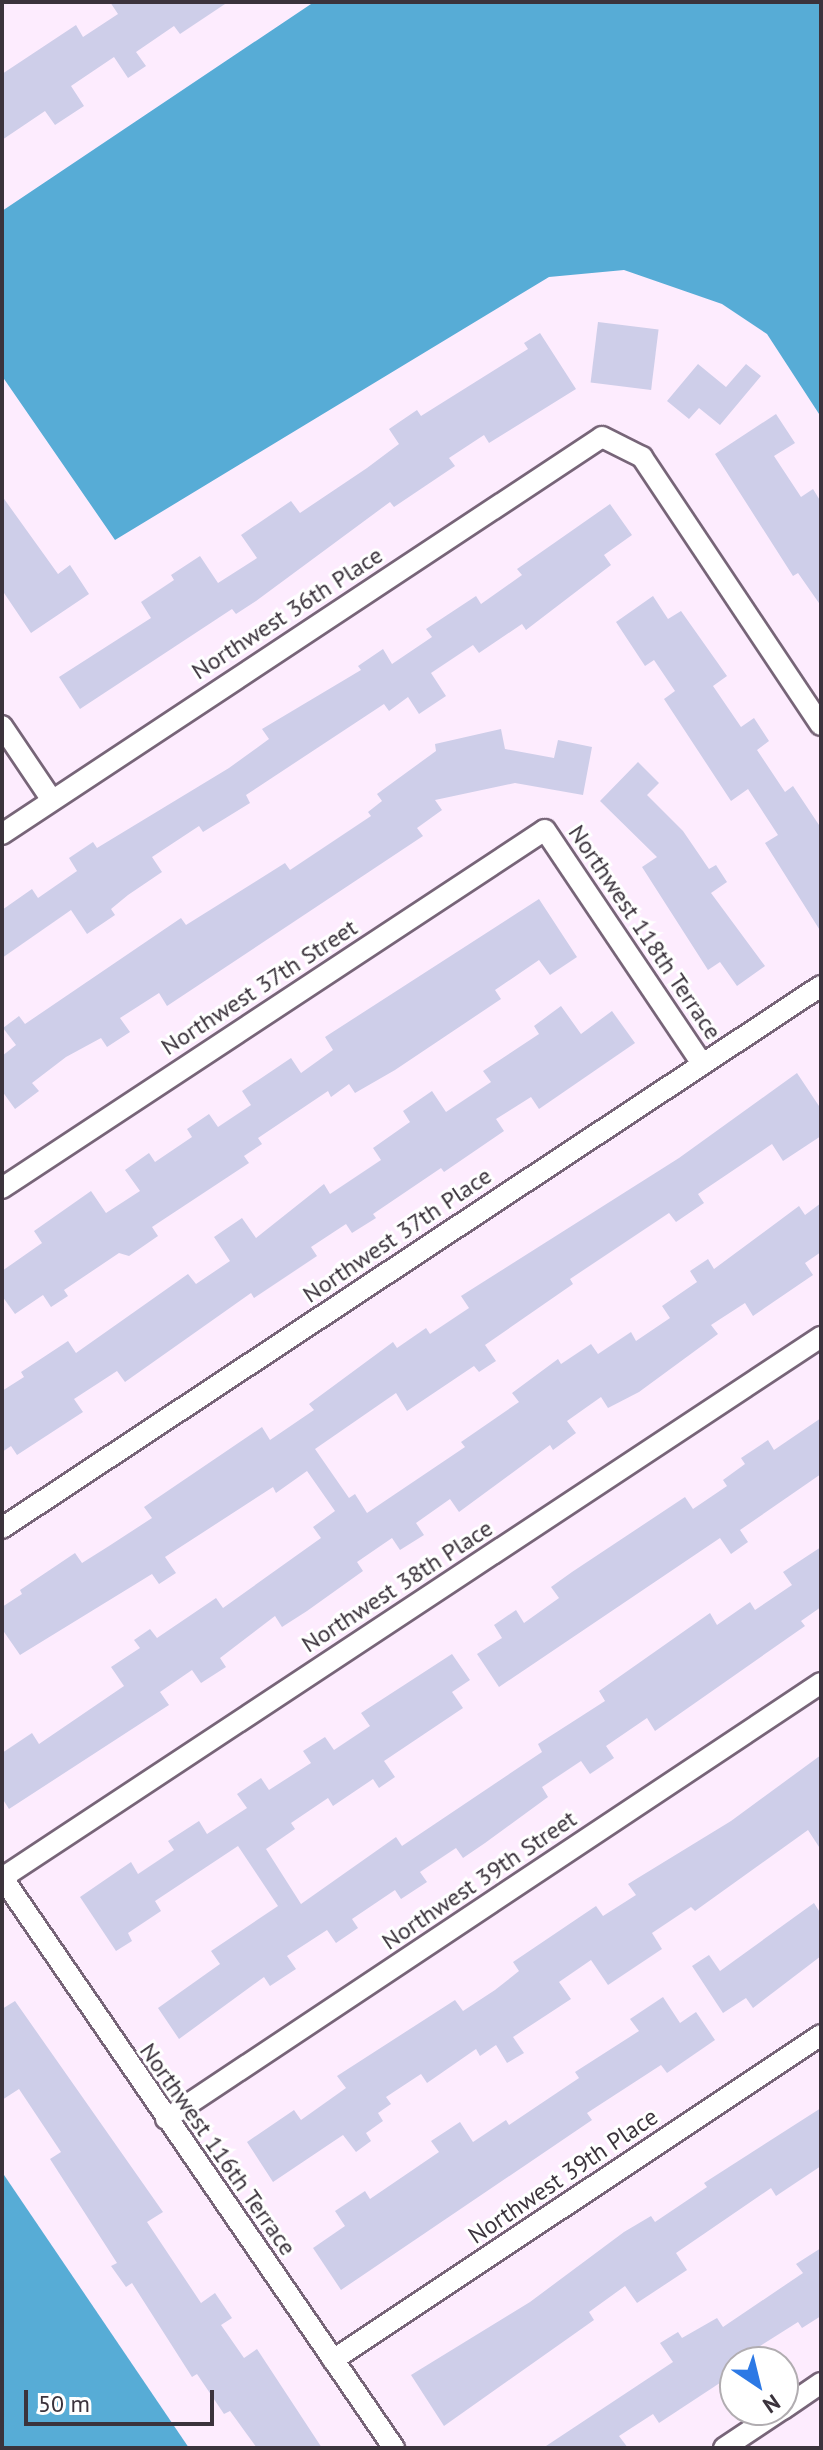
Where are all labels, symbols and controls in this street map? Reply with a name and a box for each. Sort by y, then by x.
street label: Northwest 36th Place [186,540,388,686]
street label: Northwest 118th Terrace [562,819,728,1045]
street label: Northwest 37th Street [156,913,362,1061]
street label: Northwest 37th Place [297,1161,497,1309]
street label: Northwest 38th Place [296,1513,498,1659]
street label: Northwest 39th Street [376,1804,582,1956]
street label: Northwest 116th Terrace [134,2037,302,2261]
street label: Northwest 39th Place [463,2102,663,2250]
north arrow [719,2346,799,2426]
scale bar [28,2374,218,2424]
text: 50 m [38,2388,90,2419]
text: N [758,2388,786,2420]

